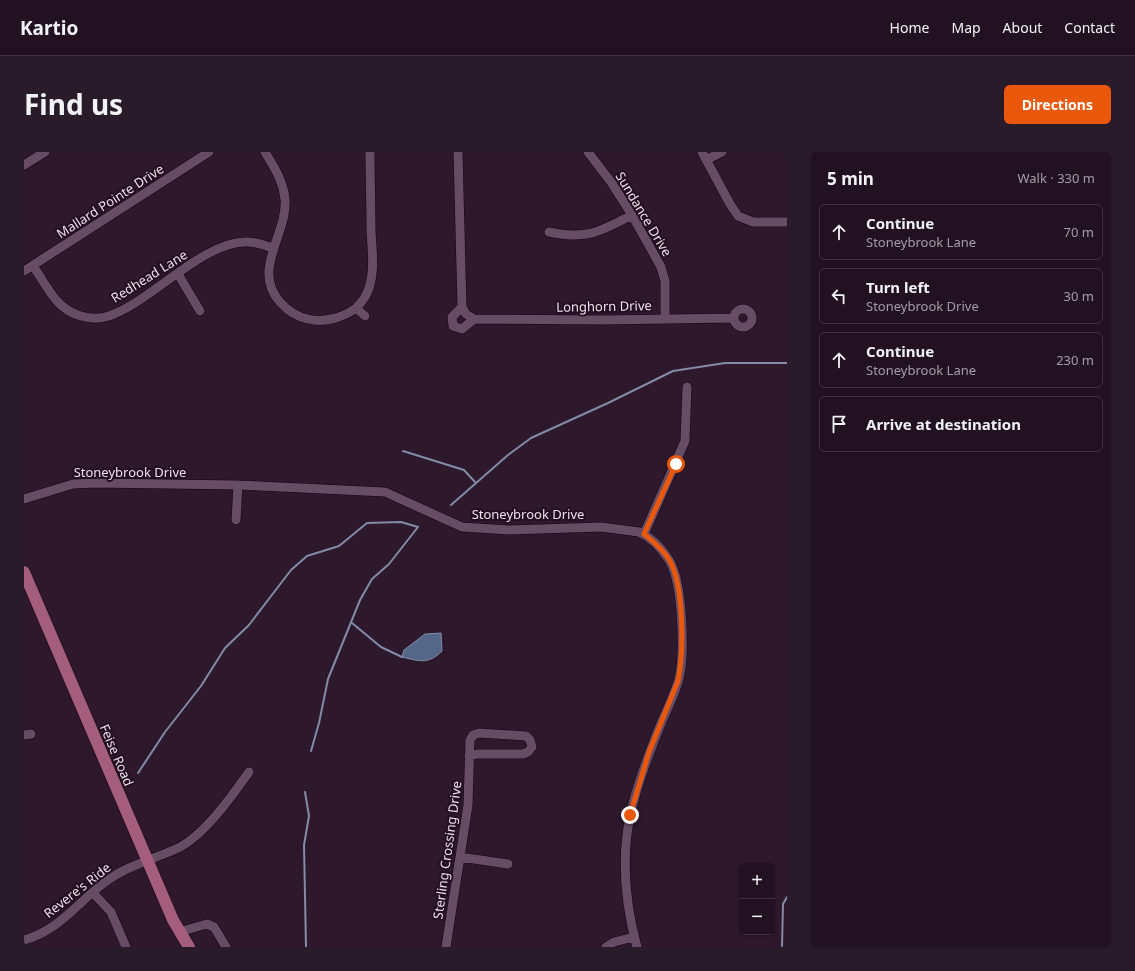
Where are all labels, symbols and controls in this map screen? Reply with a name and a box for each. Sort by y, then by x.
text: Kartio [20,15,78,41]
text: Home [890,18,929,37]
text: Map [951,18,981,37]
text: About [1003,18,1042,37]
text: Contact [1064,18,1115,37]
text: Find us [24,85,123,123]
button: Directions [1004,85,1111,124]
street label: Mallard Pointe Drive [53,160,167,242]
text: 5 min [827,167,874,190]
street label: Sundance Drive [612,168,676,260]
text: Walk · 330 m [1017,169,1095,187]
text: Continue [866,213,934,233]
icon: ahead [828,221,850,243]
text: 70 m [1064,223,1094,241]
text: Stoneybrook Lane [866,233,976,251]
street label: Redhead Lane [107,245,191,307]
text: Turn left [866,277,930,297]
icon: left [828,285,850,307]
text: 30 m [1064,287,1094,305]
street label: Longhorn Drive [556,296,652,316]
text: Stoneybrook Drive [866,297,979,315]
text: Continue [866,341,934,361]
icon: ahead [828,349,850,371]
text: 230 m [1056,351,1094,369]
text: Stoneybrook Lane [866,361,976,379]
icon: arrive [828,413,850,435]
text: Arrive at destination [866,414,1021,434]
route start [667,455,685,473]
street label: Stoneybrook Drive [74,463,186,481]
street label: Stoneybrook Drive [472,505,584,523]
street label: Feise Road [96,721,138,789]
street label: Sterling Crossing Drive [428,780,466,920]
route end [621,806,639,824]
street label: Revere's Ride [40,858,114,922]
map controls [739,863,775,935]
button: + [739,863,775,899]
button: − [739,899,775,935]

